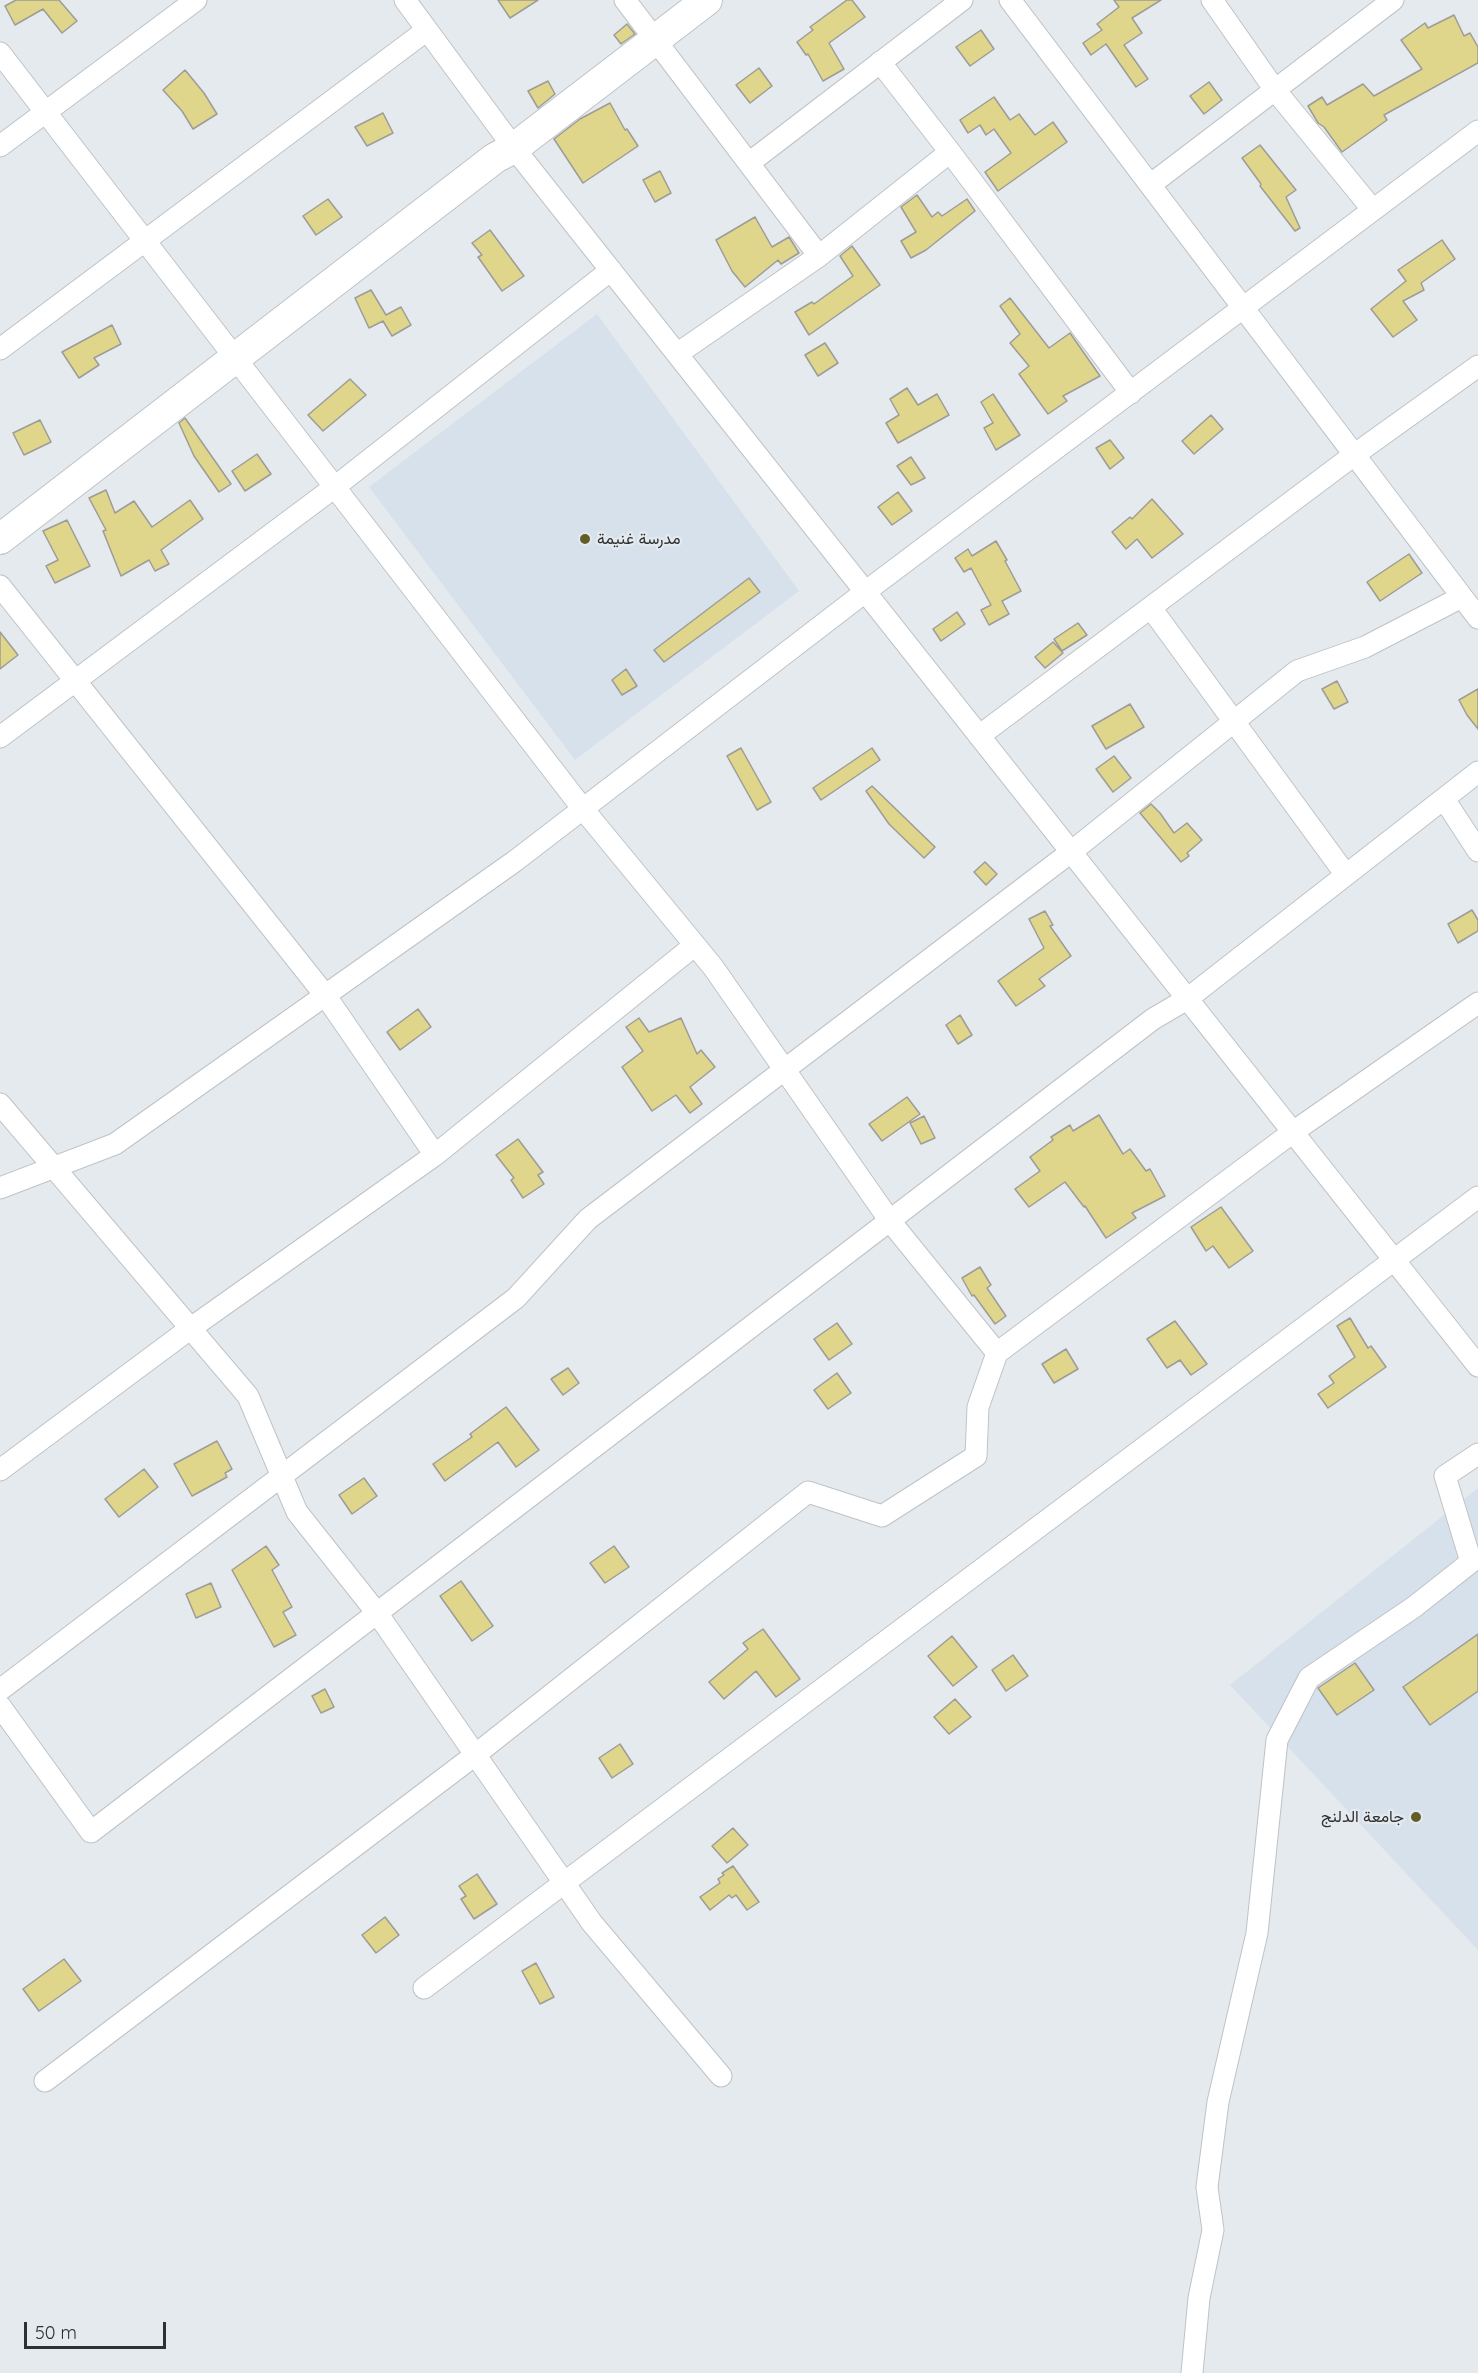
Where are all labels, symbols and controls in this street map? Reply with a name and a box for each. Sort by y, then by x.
place label: مدرسة غنيمة [597,529,681,549]
marker: مدرسة غنيمة [578,532,592,546]
place label: جامعة الدلنج [1321,1807,1404,1827]
marker: جامعة الدلنج [1409,1810,1423,1824]
scale bar [27,2310,170,2348]
text: 50 m [35,2321,77,2344]

